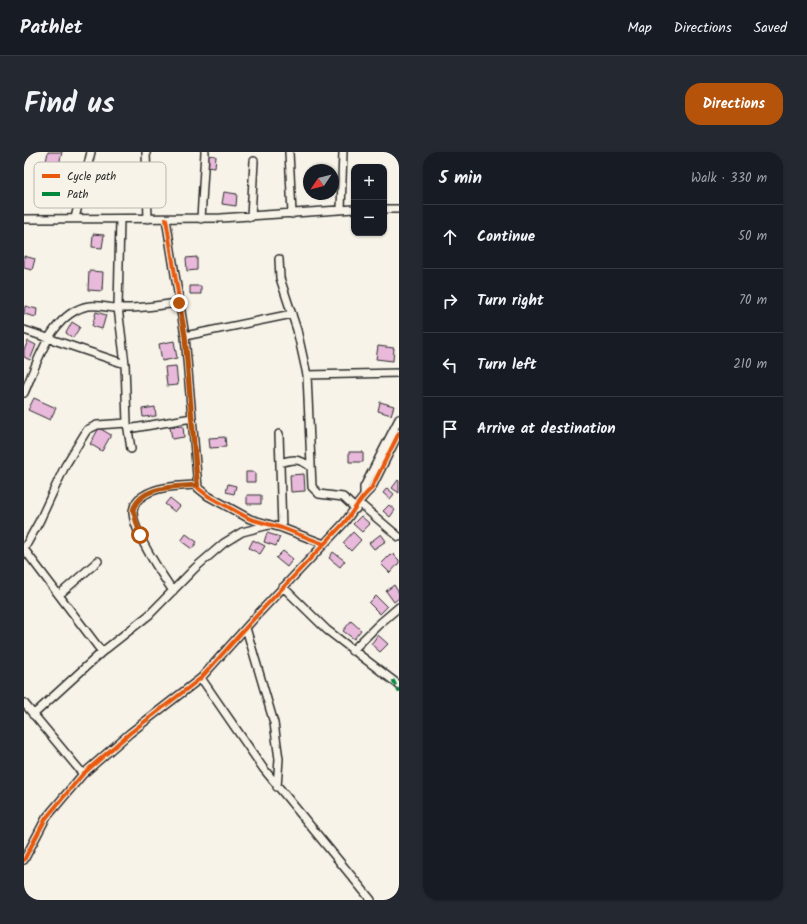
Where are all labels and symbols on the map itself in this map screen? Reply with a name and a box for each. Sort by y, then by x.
legend [34,162,166,208]
north arrow [303,164,339,200]
text: Cycle path [67,168,116,186]
text: Path [67,186,88,204]
route end [170,294,188,312]
route start [131,526,149,544]

